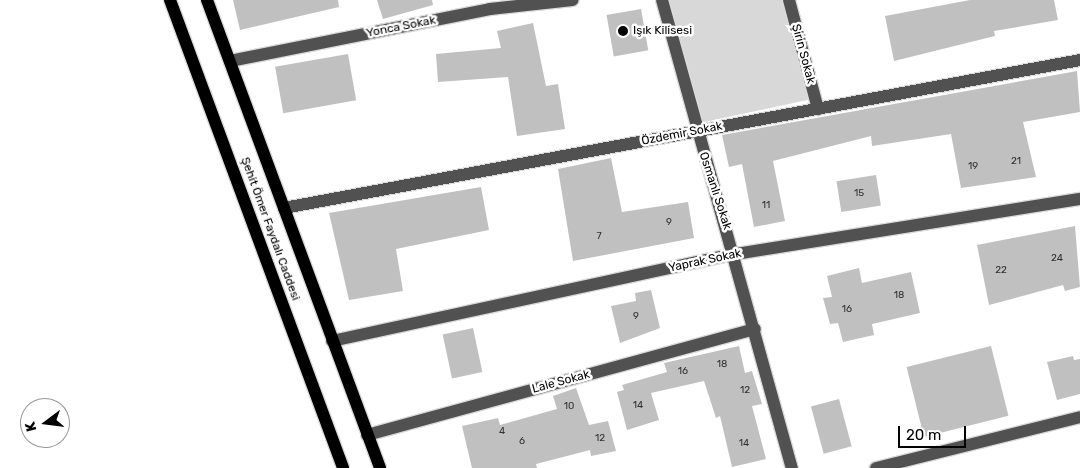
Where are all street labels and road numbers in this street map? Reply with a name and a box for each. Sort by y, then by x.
street label: Yonca Sokak [365,13,437,41]
street label: Şirin Sokak [788,23,818,85]
street label: Özdemir Sokak [640,119,724,149]
street label: Osmanlı Sokak [696,150,734,232]
street label: Şehit Ömer Faydalı Caddesi [237,155,303,303]
street label: Yaprak Sokak [667,246,743,276]
street label: Lale Sokak [531,367,591,397]

